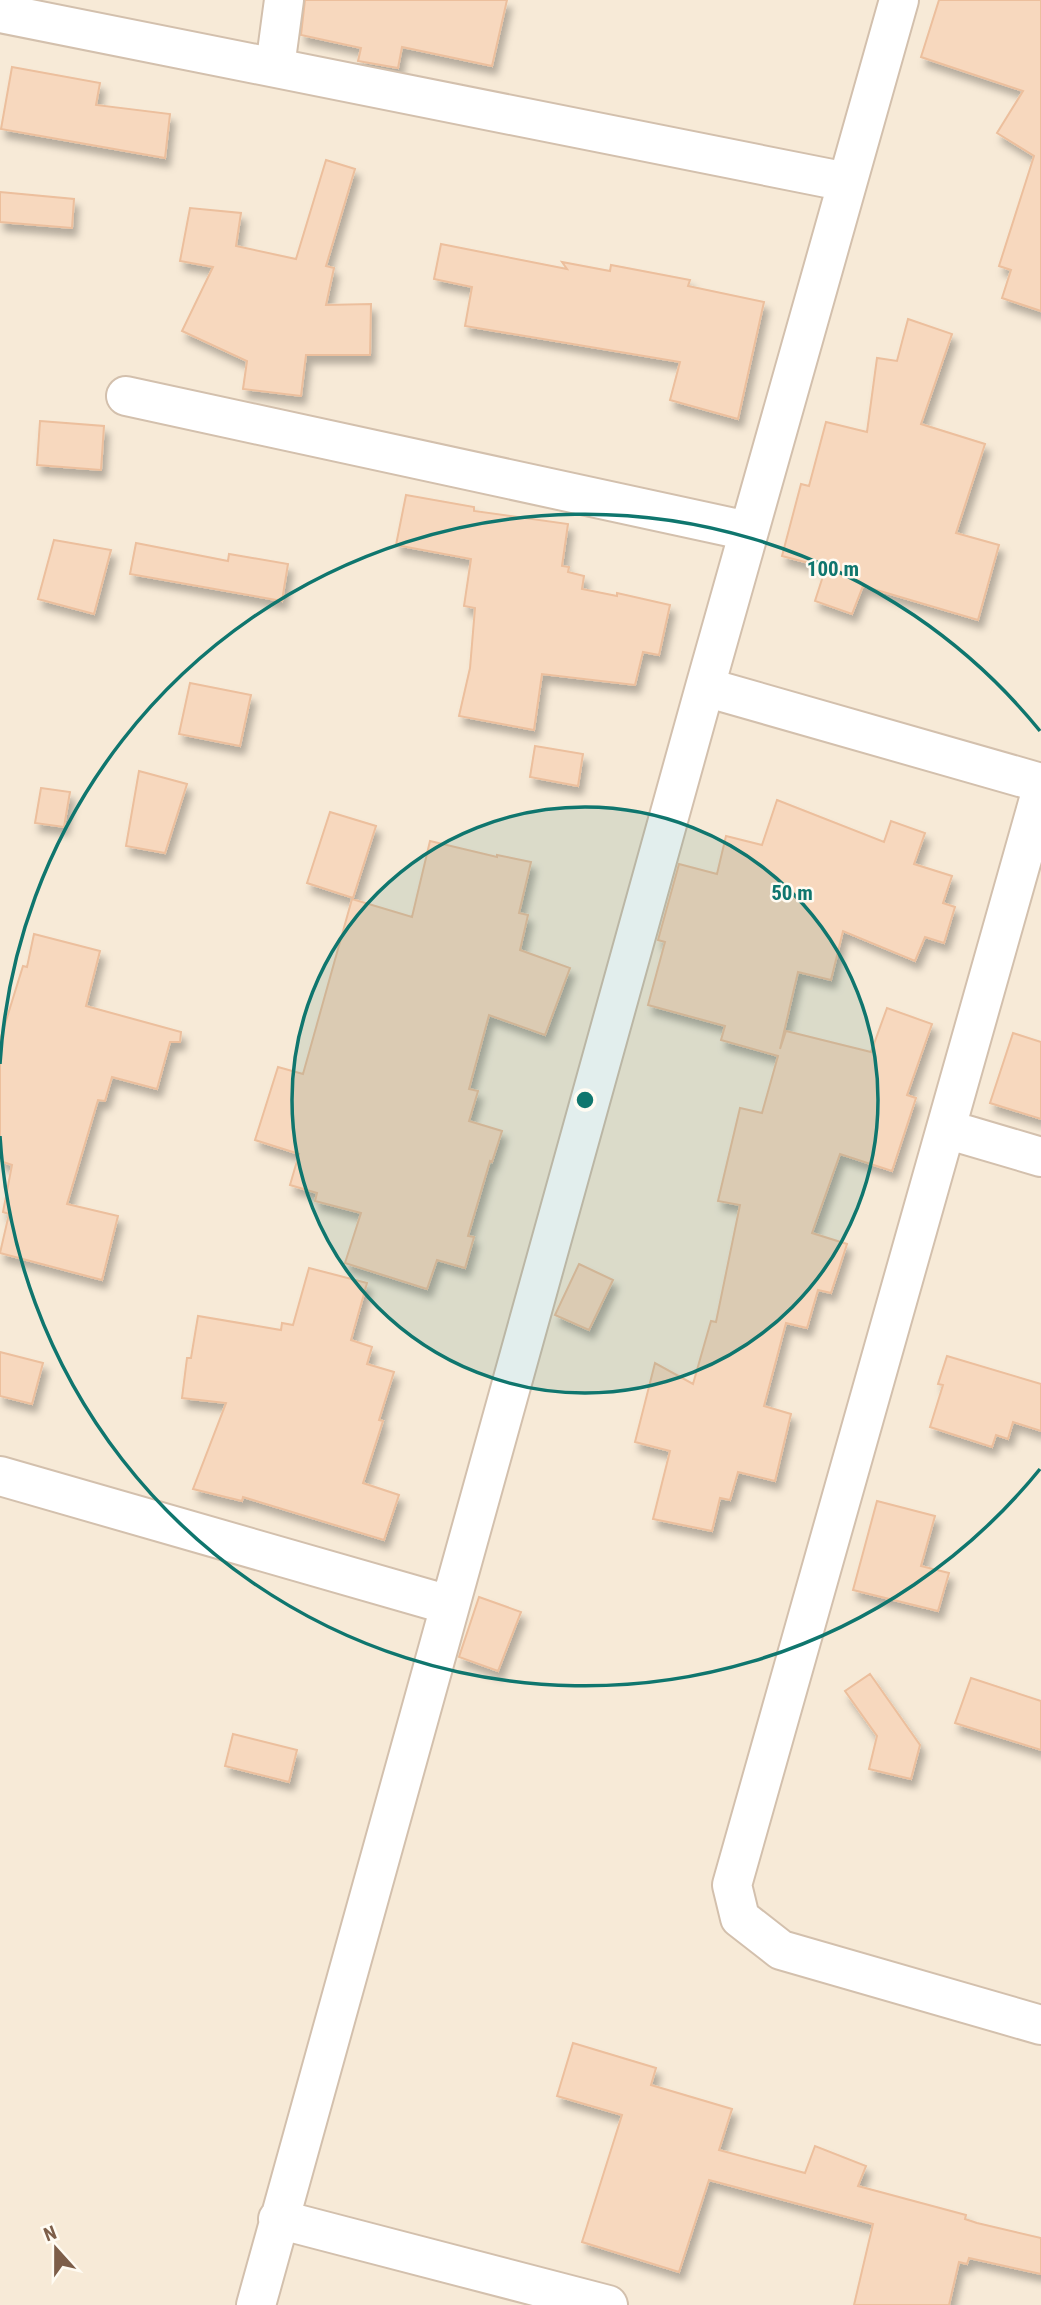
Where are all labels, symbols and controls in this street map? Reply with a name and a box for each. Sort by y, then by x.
text: 100 m [807,557,859,581]
text: 50 m [771,881,813,905]
centre of rings [573,1088,597,1112]
north arrow [21,2214,91,2284]
text: N [41,2221,60,2246]

